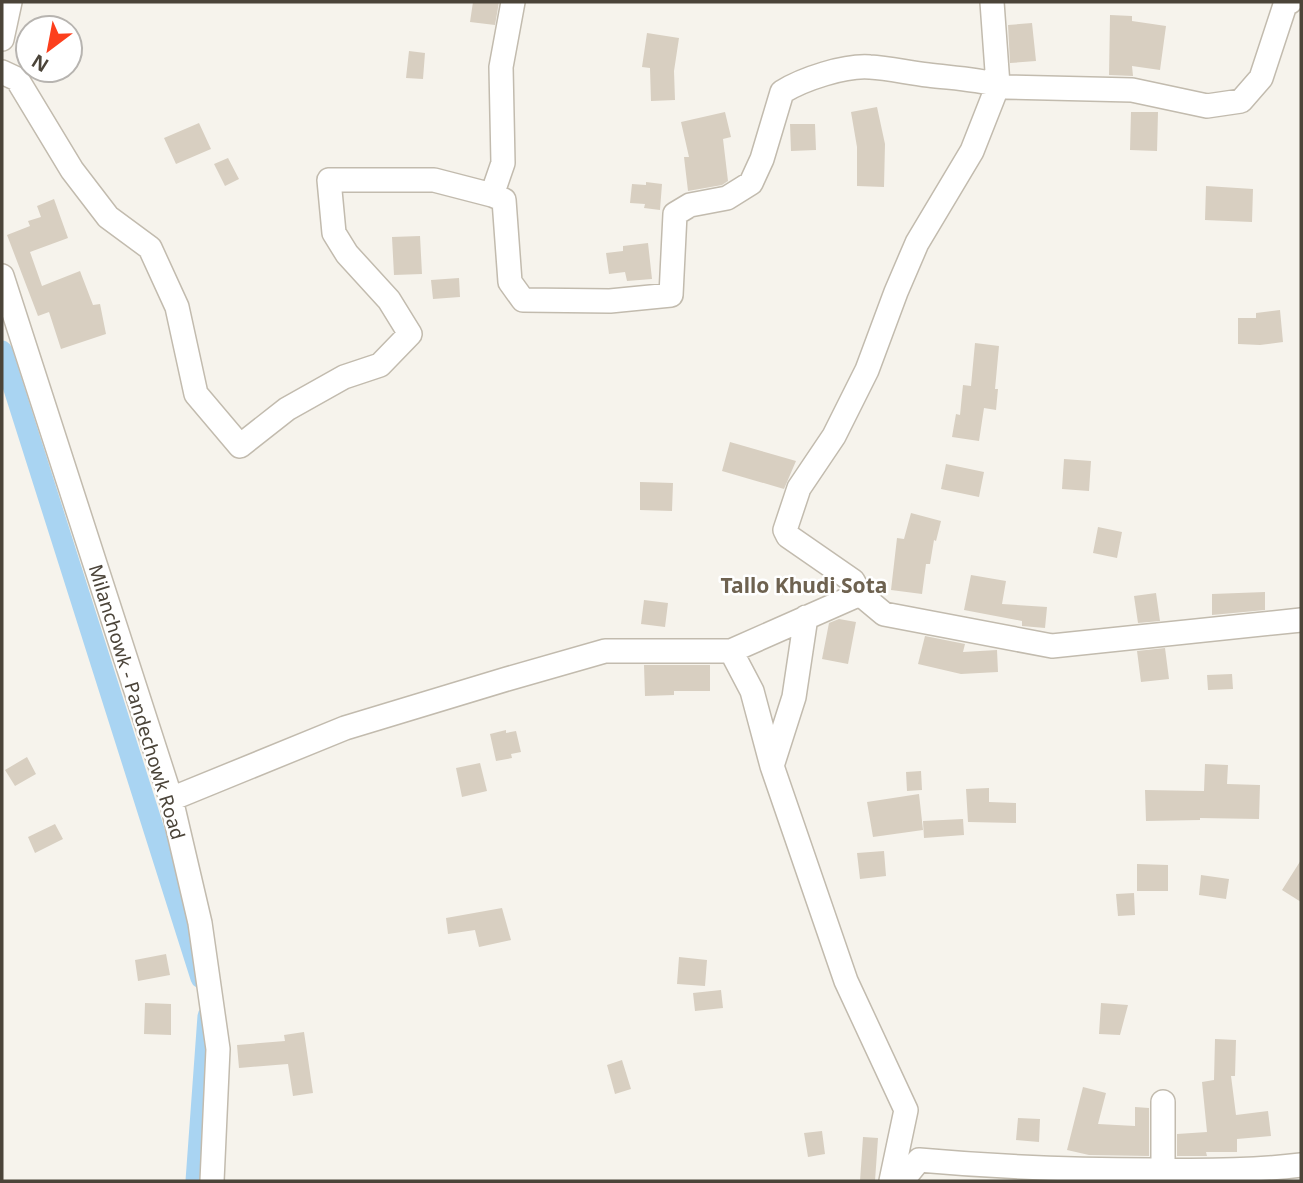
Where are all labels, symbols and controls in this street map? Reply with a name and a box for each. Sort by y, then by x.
north arrow [14,14,84,84]
text: N [27,48,53,79]
street label: Milanchowk - Pandechowk Road [83,561,191,843]
district label: Tallo Khudi Sota [721,571,887,599]

